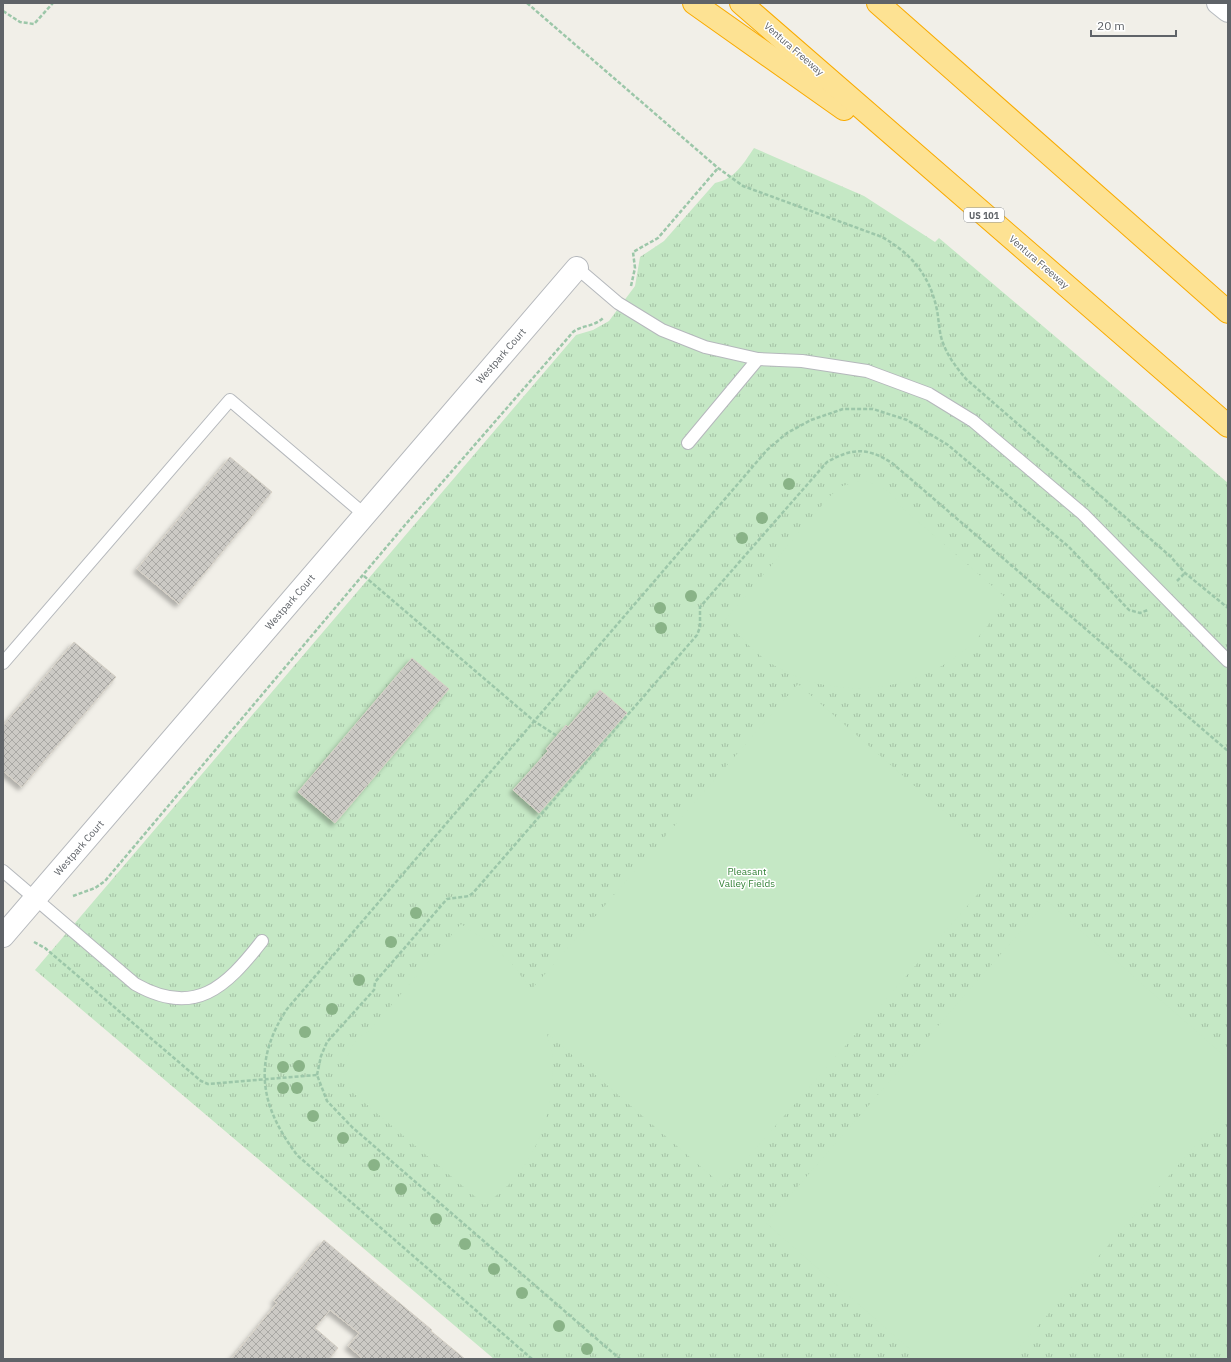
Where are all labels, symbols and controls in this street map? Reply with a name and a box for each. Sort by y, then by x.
scale bar [1091,12,1176,38]
text: 20 m [1097,18,1125,33]
street label: Ventura Freeway [761,19,827,79]
road number: US 101 [964,208,1004,222]
street label: Ventura Freeway [1006,232,1072,292]
street label: Westpark Court [473,325,529,387]
street label: Westpark Court [262,571,318,633]
street label: Westpark Court [51,817,107,879]
park label: Pleasant Valley Fields [719,865,775,890]

